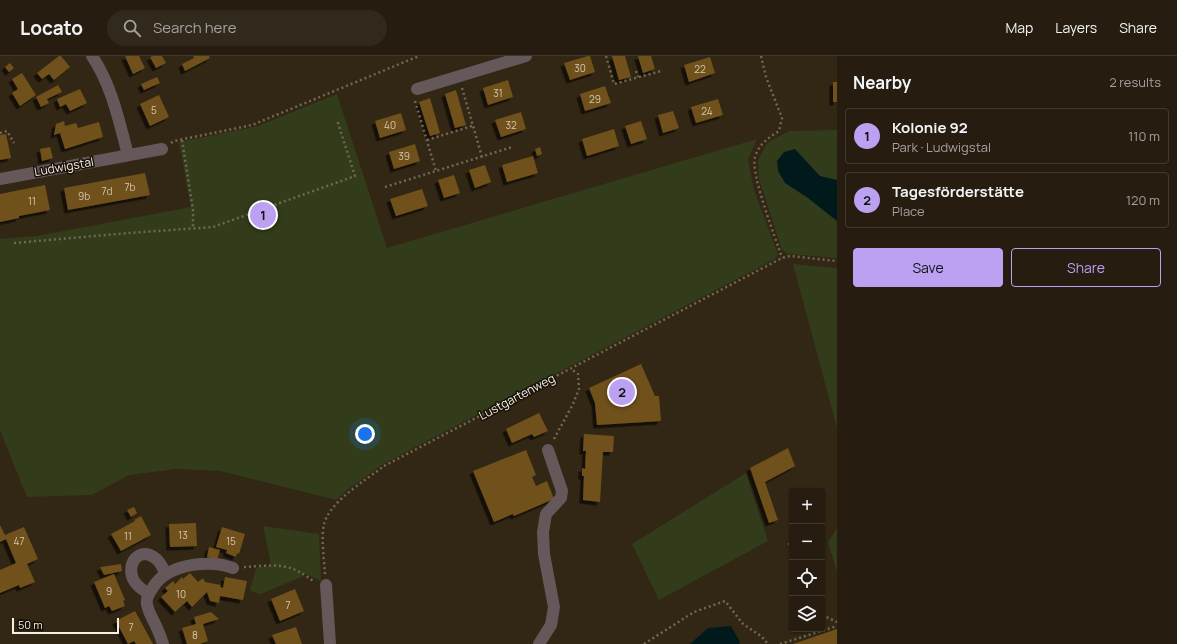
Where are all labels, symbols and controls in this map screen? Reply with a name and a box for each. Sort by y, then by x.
search box [107,10,387,46]
text: Locato [20,15,83,41]
icon: search [121,17,143,39]
text: Search here [153,17,236,38]
text: Map [1005,18,1033,37]
text: Layers [1055,18,1097,37]
text: Share [1119,18,1157,37]
house number: 30 [574,61,586,75]
house number: 22 [694,62,706,76]
text: Nearby [853,71,911,94]
text: 2 results [1109,73,1161,91]
house number: 31 [493,86,503,100]
house number: 29 [589,92,601,106]
house number: 5 [151,103,157,117]
house number: 24 [701,104,713,118]
text: Kolonie 92 [892,117,968,138]
house number: 40 [384,118,396,132]
house number: 32 [505,118,517,132]
text: 1 [864,127,870,145]
text: 110 m [1128,127,1160,145]
text: Park · Ludwigstal [892,138,991,156]
house number: 39 [398,149,410,163]
street label: Ludwigstal [33,153,95,180]
house number: 7b [125,180,136,194]
text: Tagesförderstätte [892,181,1024,202]
house number: 7d [102,184,113,198]
house number: 9b [78,189,90,203]
text: 2 [863,191,871,209]
text: 120 m [1126,191,1160,209]
house number: 11 [28,194,36,208]
pin: 1 [250,200,276,230]
text: Place [892,202,925,220]
button: Save [853,248,1003,287]
button: Share [1011,248,1161,287]
street label: Lustgartenweg [476,369,558,424]
pin: 2 [609,377,635,407]
your location [355,424,375,444]
map controls [789,488,825,632]
button: + [789,488,825,524]
button: − [789,524,825,560]
house number: 13 [178,528,188,542]
house number: 11 [124,529,132,543]
house number: 47 [14,534,24,548]
house number: 15 [226,534,236,548]
button: locate [789,560,825,596]
house number: 9 [106,584,112,598]
house number: 10 [176,587,186,601]
button: layers [789,596,825,632]
house number: 7 [285,598,291,612]
scale bar [12,616,119,635]
text: 50 m [18,617,43,632]
house number: 7 [128,620,134,634]
house number: 8 [192,628,198,642]

